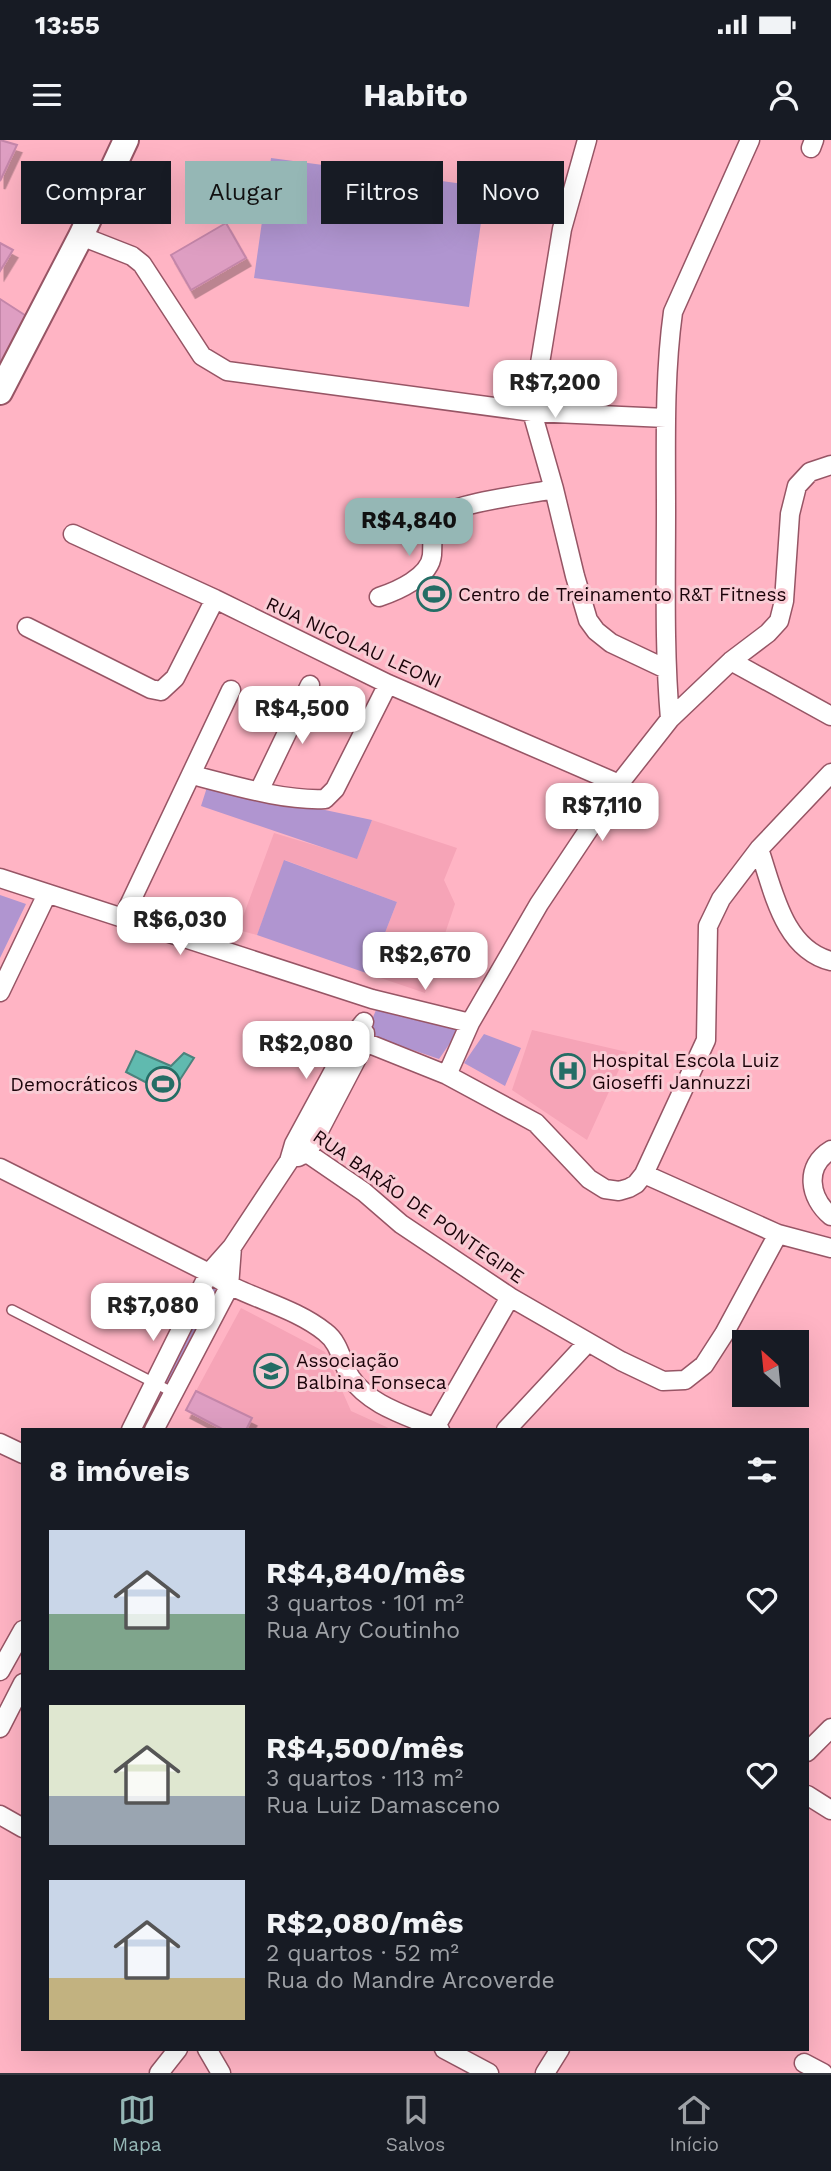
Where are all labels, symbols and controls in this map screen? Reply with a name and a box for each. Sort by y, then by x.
text: 13:55 [35,10,100,40]
icon: menu [28,76,66,114]
text: Habito [363,76,468,114]
icon: person [765,76,803,114]
chip: Comprar [21,161,171,224]
chip: Alugar [185,161,307,224]
chip: Filtros [321,161,443,224]
chip: Novo [457,161,564,224]
pin: R$7,200 [490,360,620,420]
text: R$7,200 [509,369,601,396]
pin: R$4,840 [344,498,474,558]
text: R$4,840 [361,507,457,534]
sports icon: Centro de Treinamento R&T Fitness [415,575,453,613]
place label: Centro de Treinamento R&T Fitness [458,583,786,606]
street label: RUA NICOLAU LEONI [262,592,445,693]
pin: R$4,500 [237,686,367,746]
text: R$4,500 [254,695,350,722]
pin: R$7,110 [537,784,667,843]
text: R$7,110 [562,792,642,819]
pin: R$6,030 [115,898,245,957]
text: R$6,030 [133,906,227,933]
pin: R$2,670 [360,932,490,992]
text: R$2,670 [379,941,471,968]
pin: R$2,080 [241,1021,371,1081]
text: R$2,080 [259,1030,353,1057]
place label: Hospital Escola Luiz Gioseffi Jannuzzi [592,1049,779,1094]
hospital icon: Hospital Escola Luiz Gioseffi Jannuzzi [549,1052,587,1090]
sports icon: Democráticos [144,1065,182,1103]
place label: Democráticos [10,1073,138,1096]
street label: RUA BARÃO DE PONTEGIPE [309,1125,529,1288]
pin: R$7,080 [88,1284,218,1343]
text: R$7,080 [107,1292,199,1319]
north arrow [732,1330,808,1407]
map controls [732,1330,809,1407]
place label: Associação Balbina Fonseca [296,1349,447,1394]
school or university icon: Associação Balbina Fonseca [252,1352,290,1390]
icon: filters [743,1451,781,1489]
text: 8 imóveis [49,1453,190,1488]
text: R$4,840/mês [266,1555,465,1590]
icon: home [105,1558,189,1642]
icon: heart [743,1581,781,1619]
text: 3 quartos · 101 m² [266,1590,464,1617]
text: Rua Ary Coutinho [266,1617,460,1644]
text: R$4,500/mês [266,1730,464,1765]
icon: home [105,1733,189,1817]
icon: heart [743,1756,781,1794]
text: 3 quartos · 113 m² [266,1765,463,1792]
text: Rua Luiz Damasceno [266,1792,500,1819]
text: R$2,080/mês [266,1905,464,1940]
icon: home [105,1908,189,1992]
icon: heart [743,1931,781,1969]
text: 2 quartos · 52 m² [266,1940,459,1967]
text: Rua do Mandre Arcoverde [266,1967,555,1994]
tab: Mapa [112,2091,162,2156]
tab: Salvos [386,2091,445,2156]
tab: Início [669,2091,719,2156]

